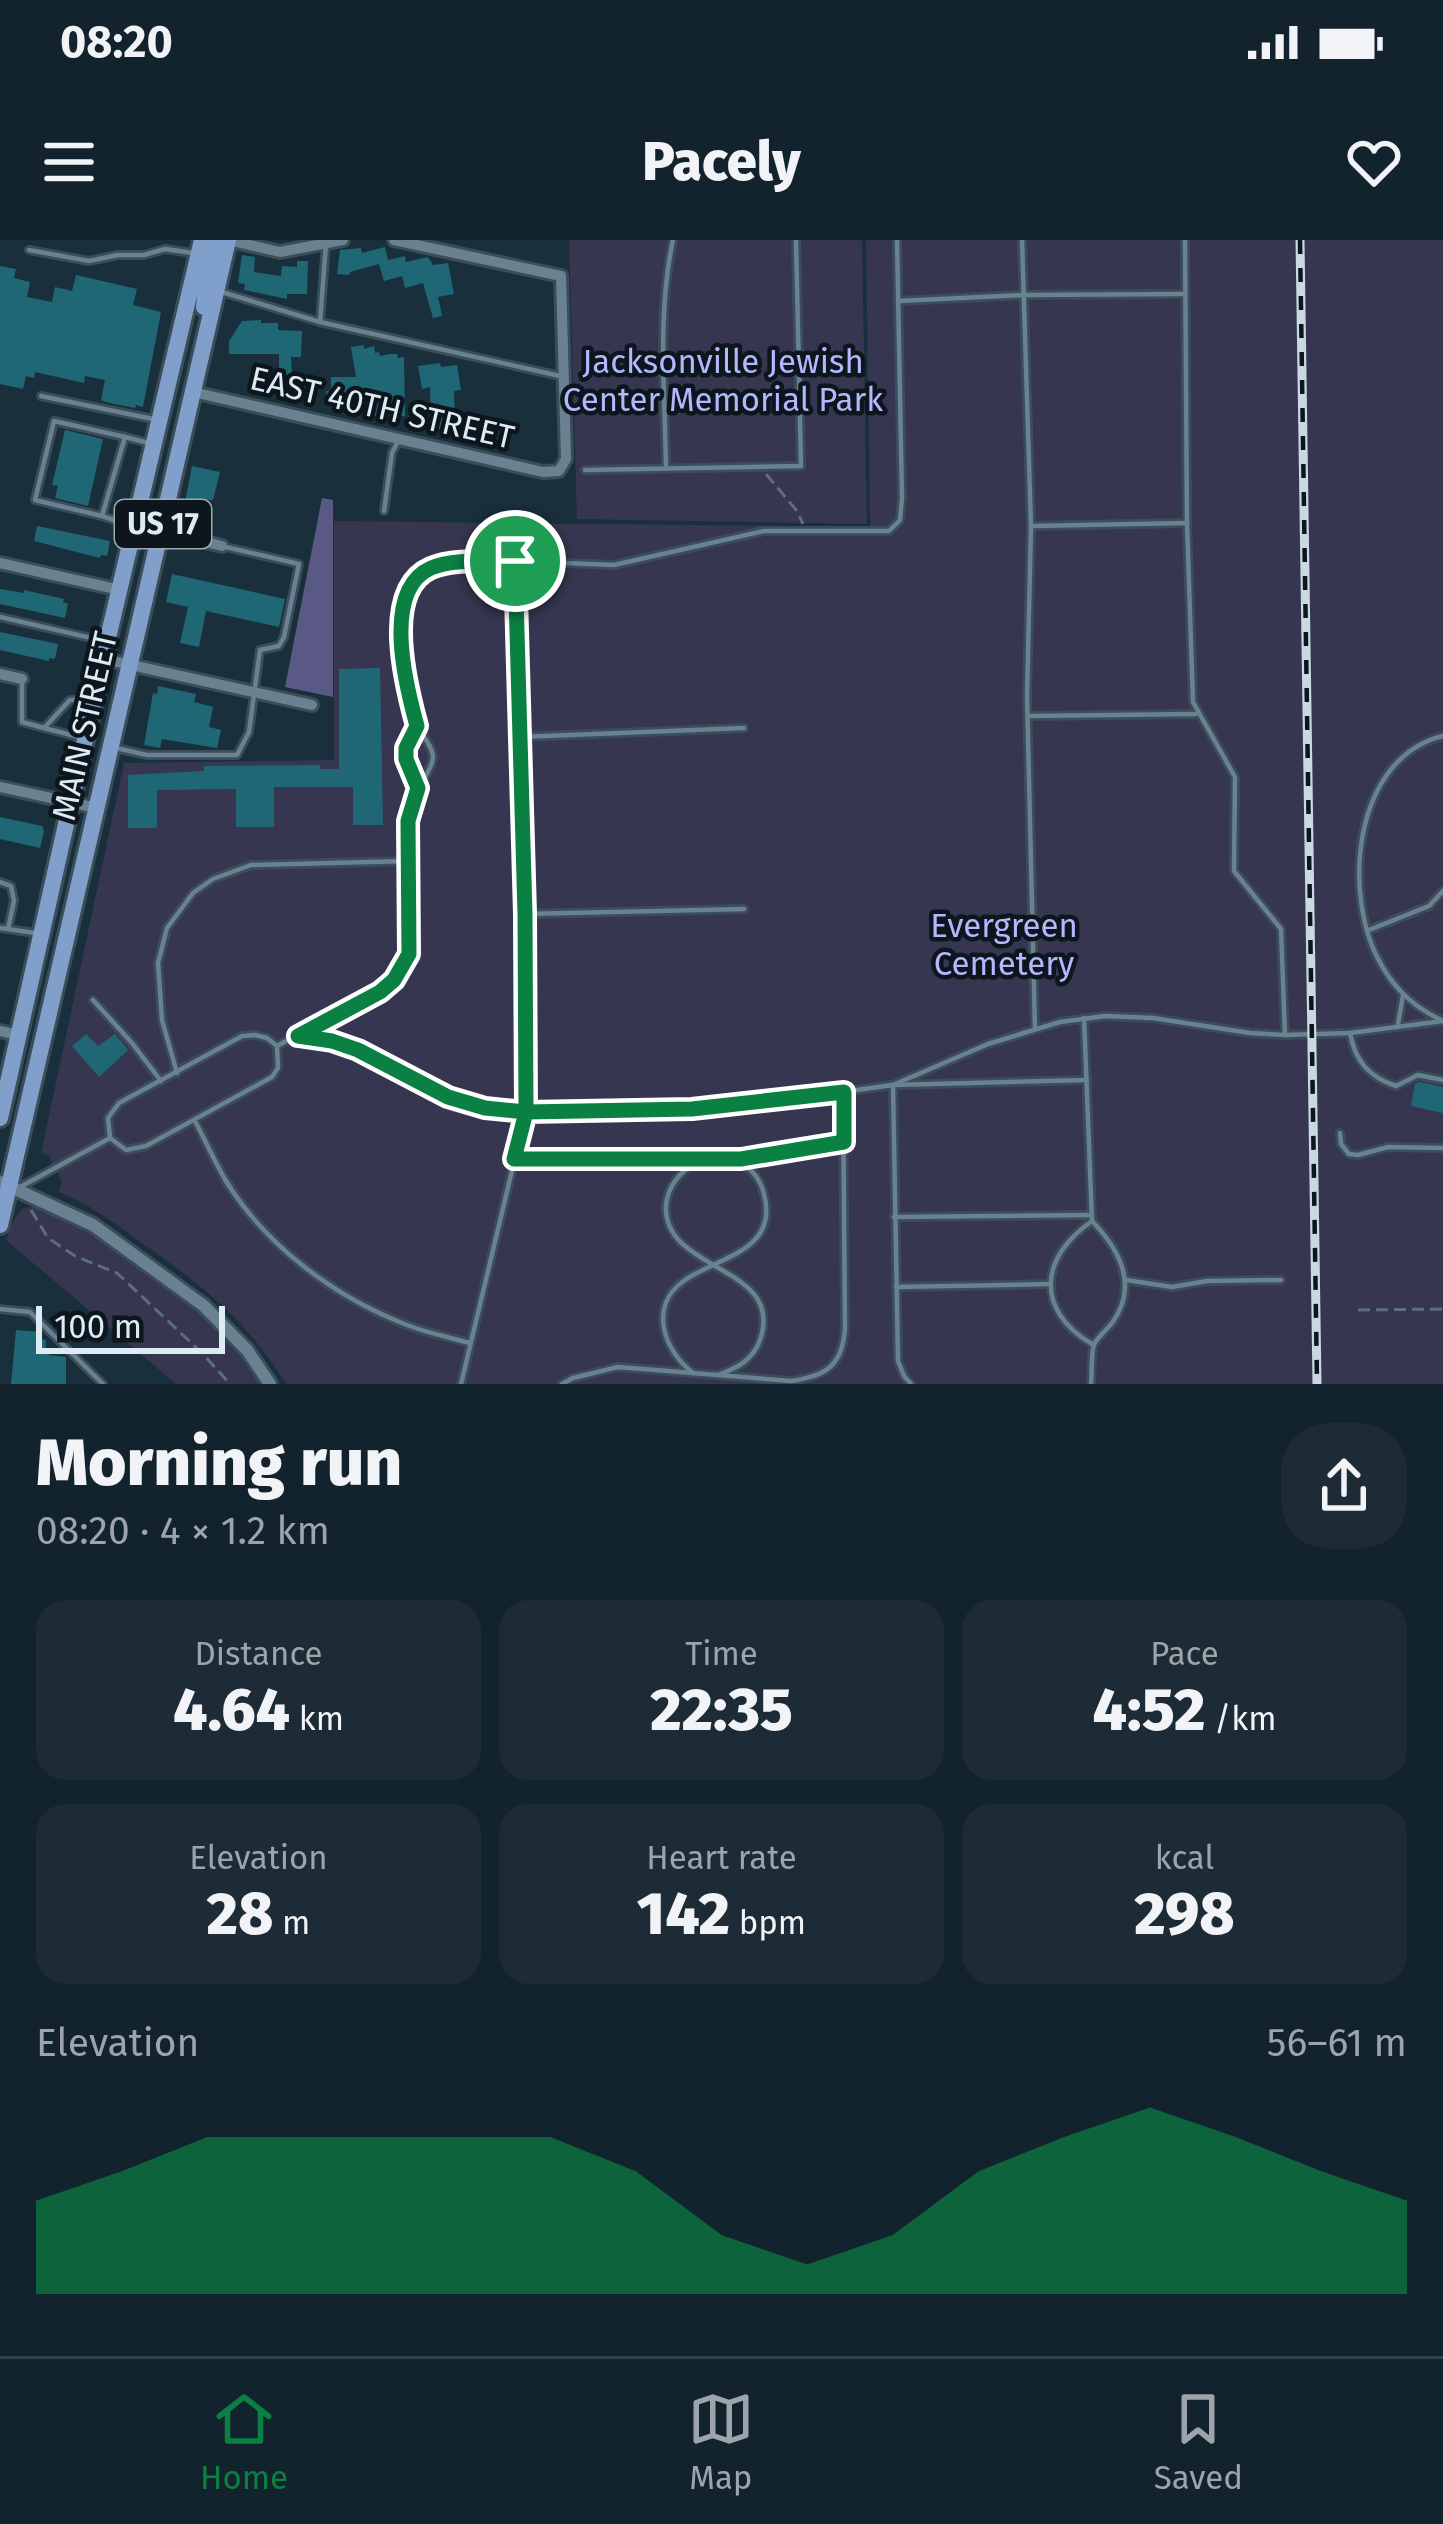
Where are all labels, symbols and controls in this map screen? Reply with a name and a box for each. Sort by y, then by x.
text: 08:20 [60,15,173,69]
icon: menu [36,129,102,195]
icon: heart [1341,129,1407,195]
text: Pacely [642,130,801,194]
park label: Jacksonville Jewish Center Memorial Park [563,342,883,420]
street label: EAST 40TH STREET [246,358,518,458]
road number: US 17 [115,500,211,548]
pin [464,510,566,612]
icon: arrive [482,528,548,594]
street label: MAIN STREET [44,628,126,824]
park label: Evergreen Cemetery [930,906,1078,984]
scale bar [36,1300,225,1353]
text: 100 m [54,1307,142,1347]
text: Morning run [36,1423,402,1502]
button: share [1281,1423,1407,1549]
text: 08:20 · 4 × 1.2 km [36,1508,330,1554]
text: Distance [194,1634,323,1674]
text: Time [685,1634,758,1674]
text: Pace [1150,1634,1219,1674]
text: 4.64 [173,1674,290,1746]
text: 22:35 [650,1674,793,1746]
text: 4:52 [1093,1674,1205,1746]
text: km [290,1699,344,1739]
text: /km [1205,1699,1276,1739]
text: Elevation [189,1838,328,1878]
text: Heart rate [646,1838,797,1878]
text: kcal [1155,1838,1214,1878]
text: 28 [207,1878,273,1950]
text: 142 [637,1878,730,1950]
text: 298 [1134,1878,1235,1950]
text: m [273,1903,310,1943]
text: bpm [730,1903,806,1943]
text: Elevation [36,2020,199,2066]
text: 56–61 m [1267,2020,1407,2066]
tab: Home [200,2386,288,2498]
tab: Map [688,2386,754,2498]
tab: Saved [1154,2386,1243,2498]

